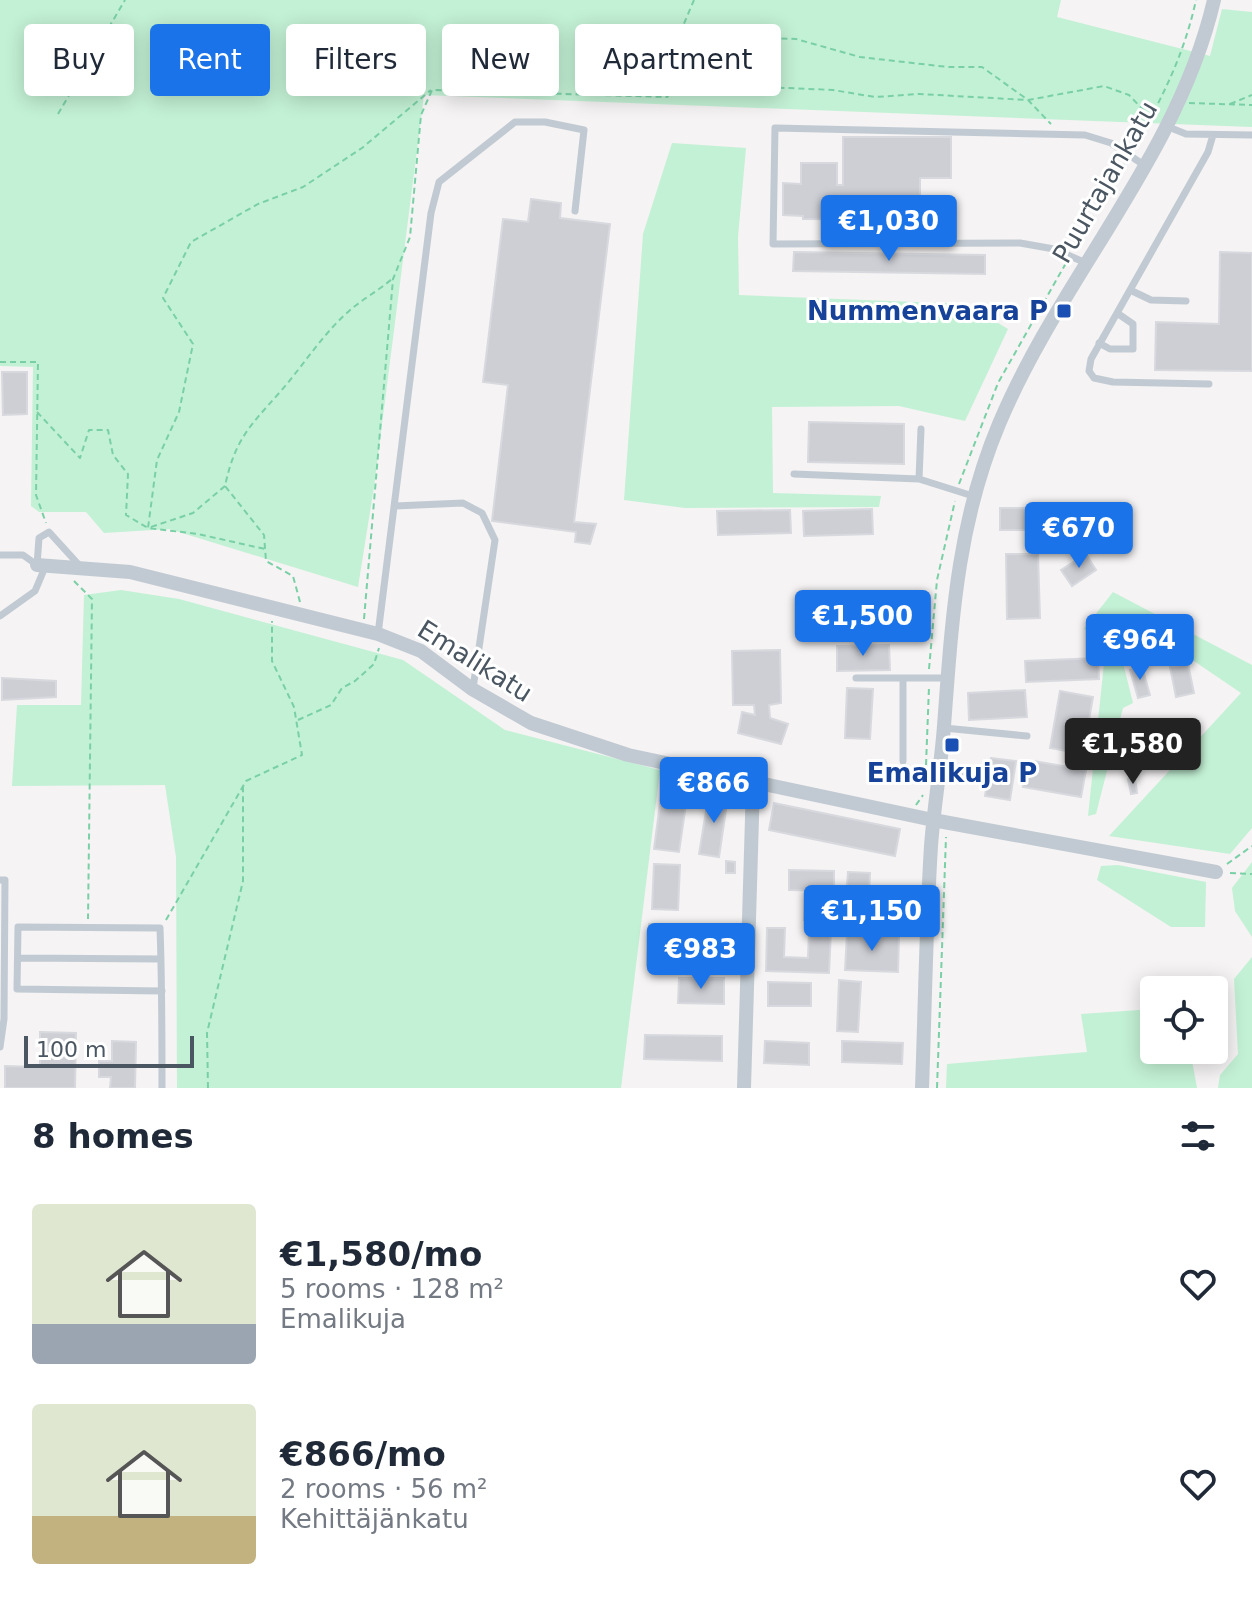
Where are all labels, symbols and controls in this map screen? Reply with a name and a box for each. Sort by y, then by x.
chip: Buy [24,24,134,96]
chip: Rent [150,24,270,96]
chip: Filters [286,24,426,96]
chip: New [442,24,559,96]
chip: Apartment [575,24,781,96]
street label: Puurtajankatu [1047,96,1163,268]
pin: €1,030 [824,195,954,263]
text: €1,030 [839,206,939,236]
place label: Nummenvaara P [807,296,1048,326]
marker: Nummenvaara P [1055,302,1073,320]
pin: €670 [1032,502,1126,570]
text: €670 [1043,513,1115,543]
pin: €1,500 [798,590,928,658]
text: €1,500 [813,601,913,631]
street label: Emalikatu [412,614,538,708]
pin: €964 [1093,614,1187,682]
text: €964 [1104,625,1176,655]
pin: €1,580 [1068,718,1198,786]
text: €1,580 [1083,729,1183,759]
marker: Emalikuja P [943,736,961,754]
pin: €866 [667,757,761,825]
place label: Emalikuja P [867,758,1037,788]
text: €866 [678,768,750,798]
pin: €1,150 [807,885,937,953]
text: €1,150 [822,896,922,926]
pin: €983 [654,923,748,991]
text: €983 [665,934,737,964]
map controls [1140,976,1228,1064]
button: locate [1140,976,1228,1064]
scale bar [24,1032,194,1068]
text: 100 m [36,1037,106,1062]
icon: filters [1176,1114,1220,1158]
text: 8 homes [32,1116,194,1156]
text: €1,580/mo [280,1234,482,1274]
icon: home [96,1236,192,1332]
icon: heart [1176,1262,1220,1306]
text: 5 rooms · 128 m² [280,1274,504,1304]
text: Emalikuja [280,1304,406,1334]
text: €866/mo [280,1434,446,1474]
icon: home [96,1436,192,1532]
icon: heart [1176,1462,1220,1506]
text: 2 rooms · 56 m² [280,1474,488,1504]
text: Kehittäjänkatu [280,1504,469,1534]

